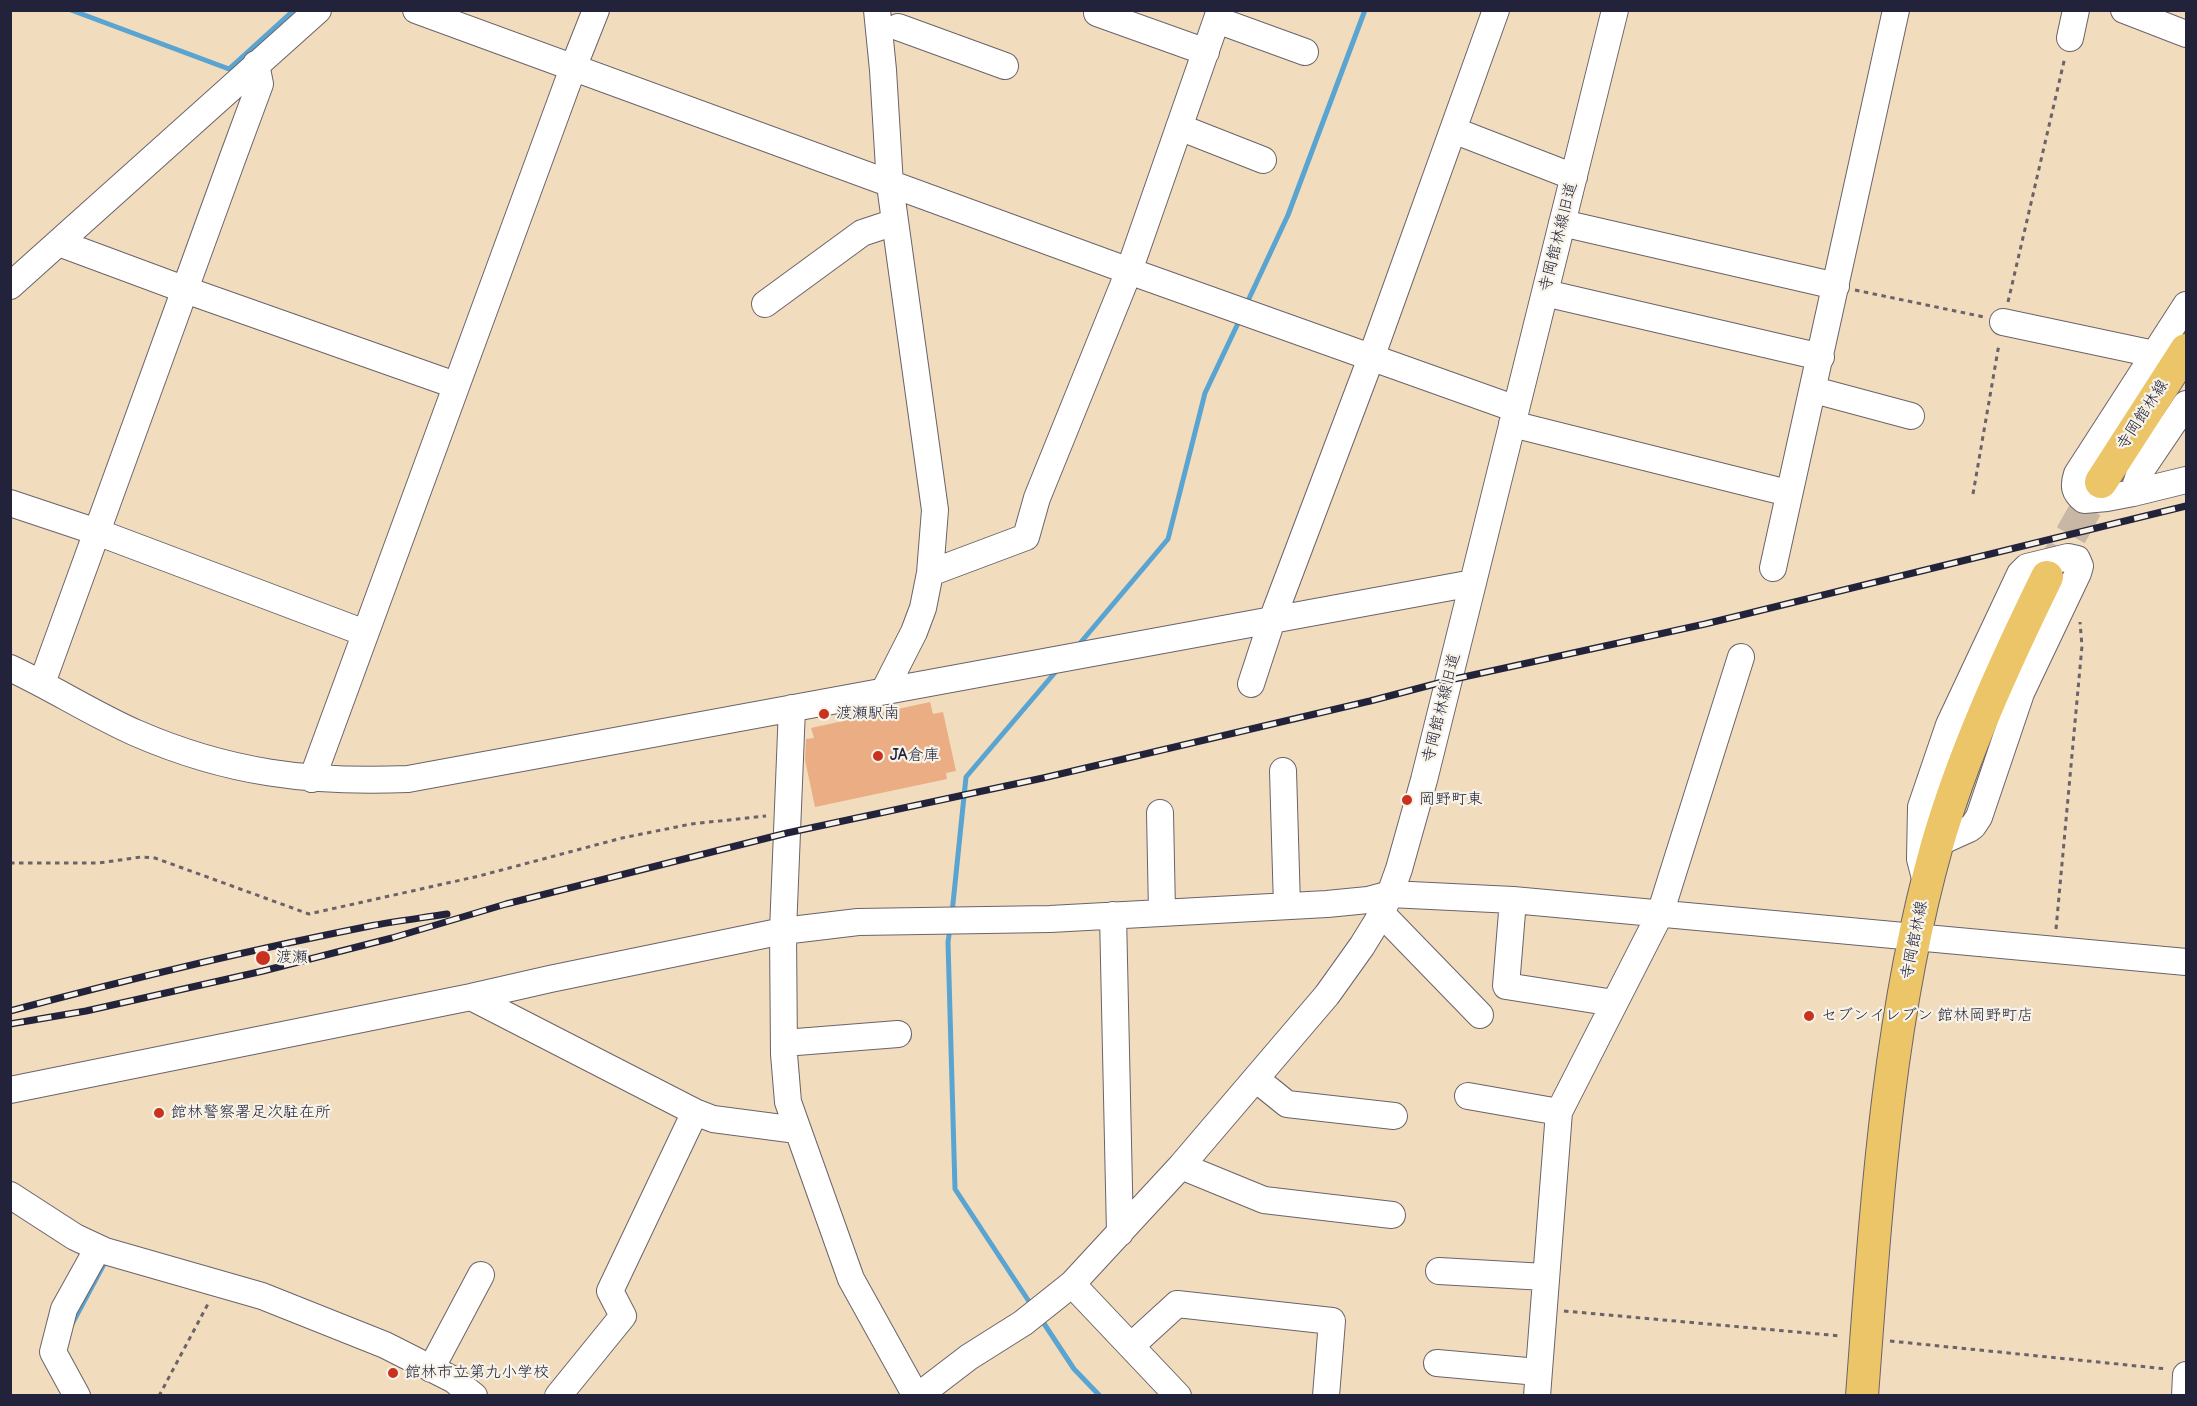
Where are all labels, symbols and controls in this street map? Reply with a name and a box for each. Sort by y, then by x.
street label: 寺岡館林線旧道 [1536,180,1582,294]
street label: 寺岡館林線 [2113,376,2173,454]
street label: 寺岡館林線旧道 [1419,651,1465,765]
place label: 渡瀬駅南 [836,704,900,724]
marker: 渡瀬駅南 [817,707,831,721]
place label: JA倉庫 [890,746,939,766]
marker: JA倉庫 [871,749,885,763]
place label: 岡野町東 [1419,790,1483,810]
marker: 岡野町東 [1400,793,1414,807]
street label: 寺岡館林線 [1898,899,1932,981]
place label: 渡瀬 [276,948,308,968]
marker: 渡瀬 [254,949,272,967]
place label: セブンイレブン 館林岡野町店 [1821,1006,2033,1026]
marker: セブンイレブン 館林岡野町店 [1802,1009,1816,1023]
place label: 館林警察署足次駐在所 [171,1103,331,1123]
marker: 館林警察署足次駐在所 [152,1106,166,1120]
place label: 館林市立第九小学校 [405,1363,549,1383]
marker: 館林市立第九小学校 [386,1366,400,1380]

